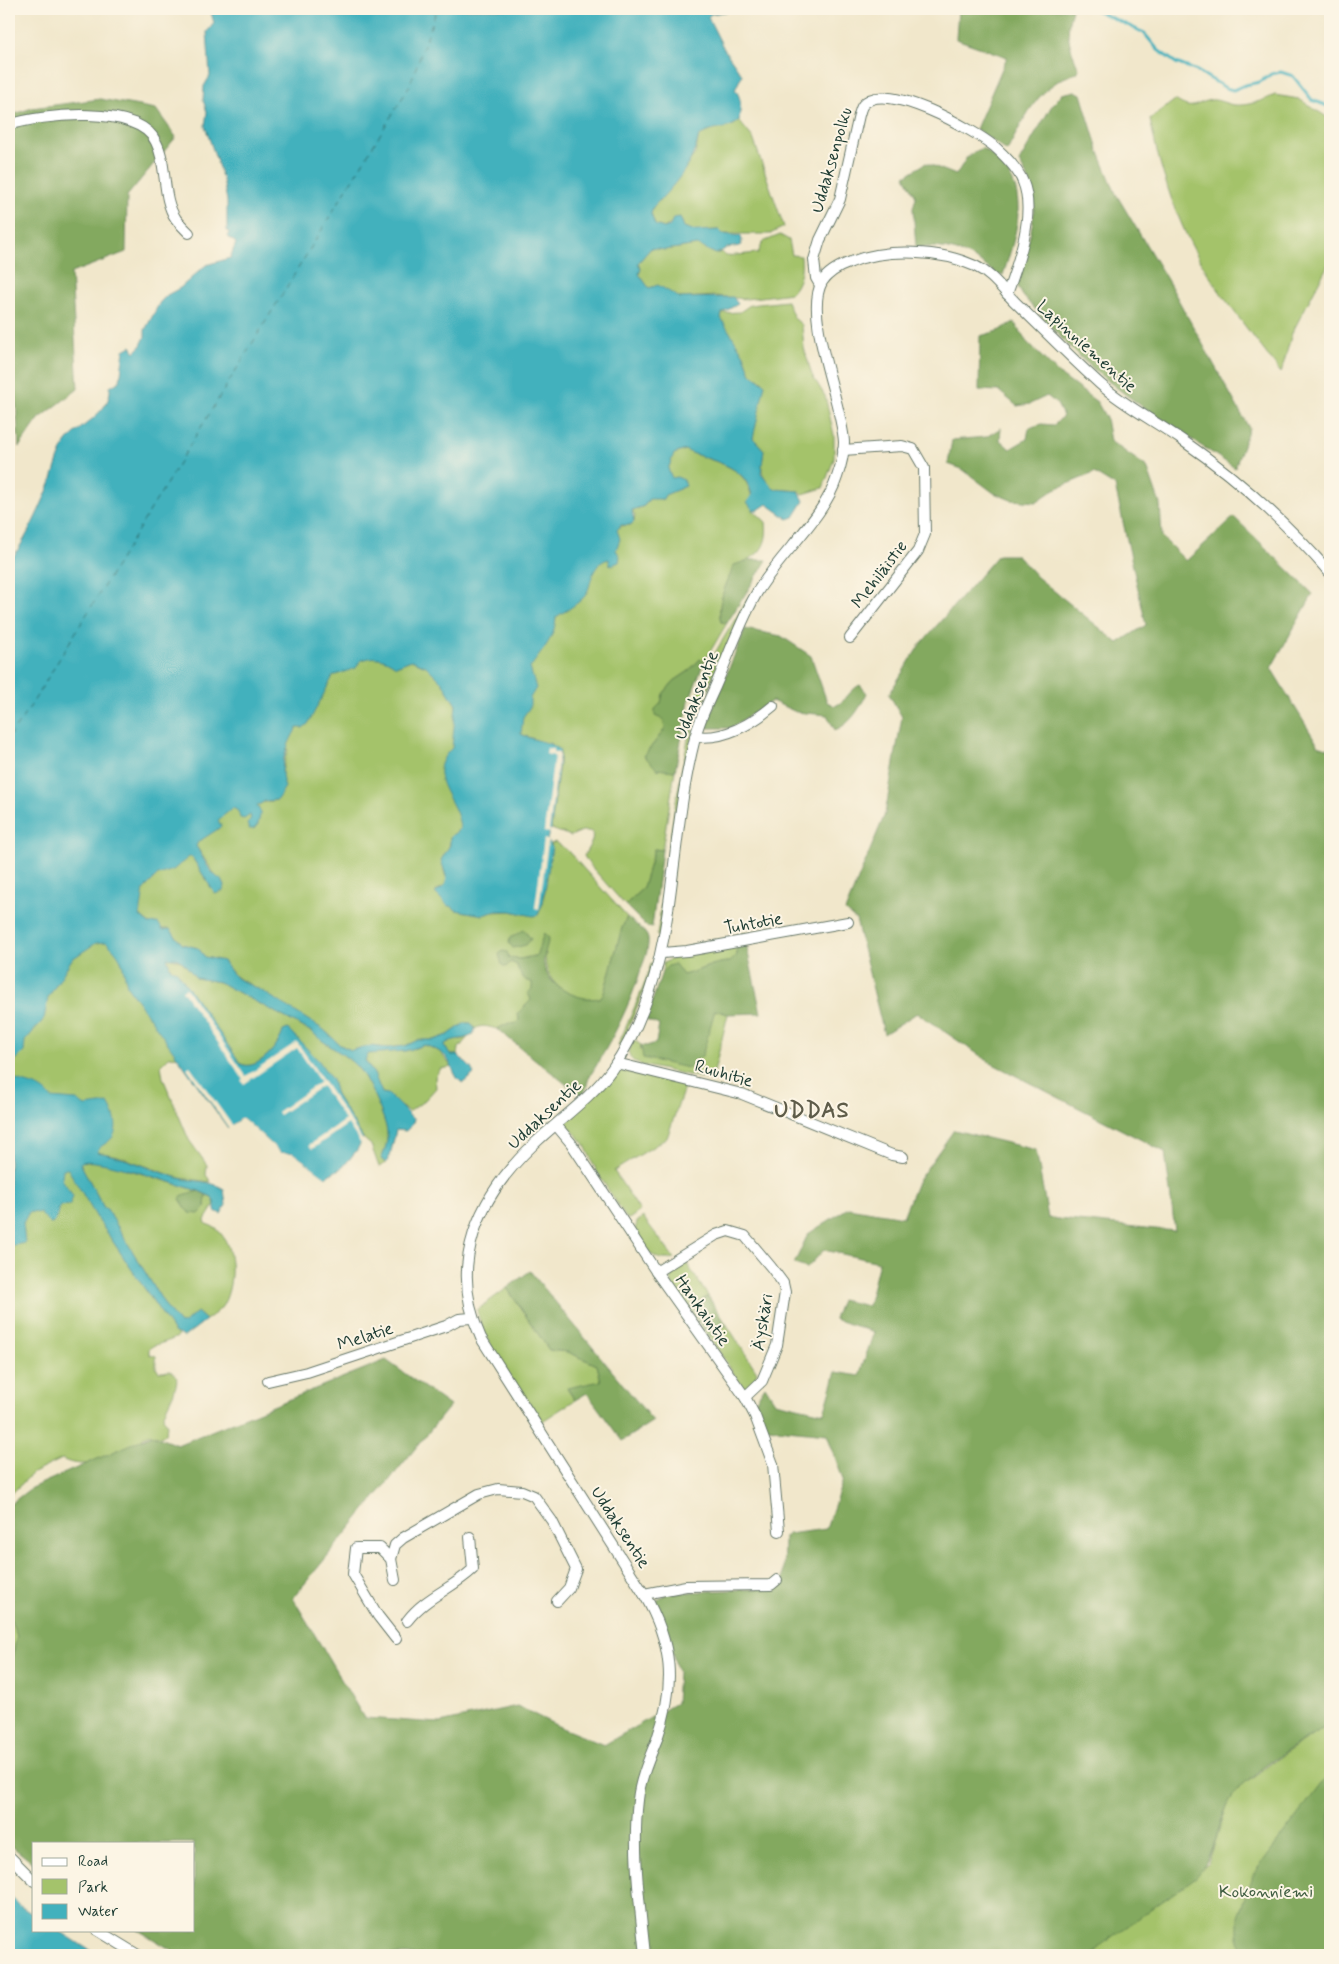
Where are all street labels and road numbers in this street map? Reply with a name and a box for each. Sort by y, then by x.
street label: Uddaksenpolku [805,105,859,216]
street label: Lapinniementie [1031,295,1142,399]
street label: Mehiläistie [846,536,913,614]
street label: Uddaksentie [669,647,725,743]
street label: Tuhtotie [722,907,785,941]
street label: Ruuhitie [692,1054,756,1094]
street label: Uddaksentie [502,1074,587,1155]
street label: Hankaintie [669,1270,736,1351]
street label: Äyskäri [747,1292,779,1352]
street label: Melatie [334,1317,397,1357]
street label: Uddaksentie [585,1482,656,1573]

